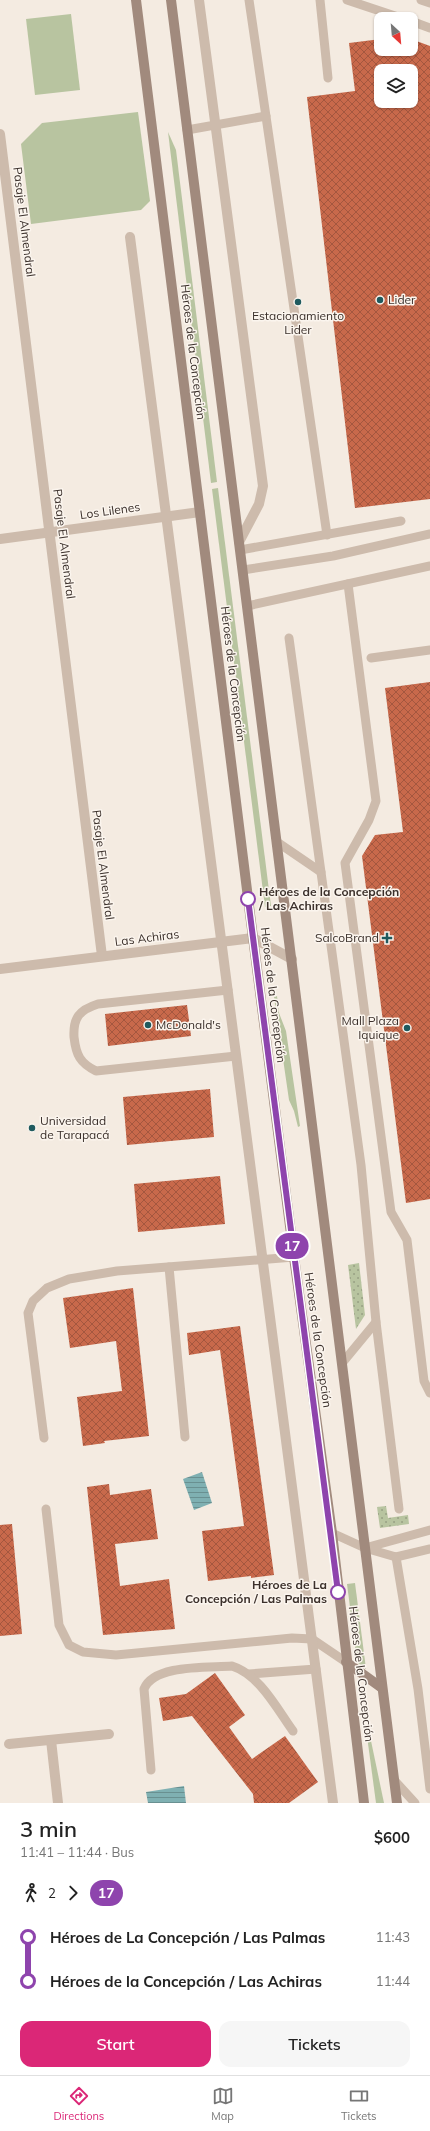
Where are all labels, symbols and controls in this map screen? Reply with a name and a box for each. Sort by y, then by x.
north arrow [374,12,418,56]
map controls [374,12,418,108]
button: layers [374,64,418,108]
street label: Pasaje El Almendral [10,166,39,278]
street label: Héroes de la Concepción [178,283,209,421]
place label: Lider [388,292,416,307]
marker: Lider [375,295,385,305]
marker: Estacionamiento Lider [293,297,303,307]
place label: Estacionamiento Lider [252,308,344,337]
street label: Pasaje El Almendral [50,488,79,600]
street label: Los Lilenes [79,499,141,522]
street label: Héroes de la Concepción [218,605,249,743]
street label: Pasaje El Almendral [89,809,118,921]
place label: Héroes de la Concepción / Las Achiras [258,884,399,913]
marker: Héroes de la Concepción / Las Achiras [240,891,256,907]
street label: Las Achiras [114,926,180,949]
street label: Héroes de la Concepción [258,926,289,1064]
place label: SalcoBrand [315,930,379,945]
marker: SalcoBrand [382,933,392,943]
place label: Mall Plaza Iquique [341,1013,399,1042]
place label: McDonald's [156,1017,221,1032]
marker: McDonald's [143,1020,153,1030]
marker: Mall Plaza Iquique [402,1023,412,1033]
place label: Universidad de Tarapacá [40,1113,109,1142]
marker: Universidad de Tarapacá [27,1123,37,1133]
line badge: 17 [274,1233,310,1259]
text: 17 [284,1237,300,1255]
street label: Héroes de la Concepción [302,1271,335,1409]
place label: Héroes de La Concepción / Las Palmas [185,1577,327,1606]
marker: Héroes de La Concepción / Las Palmas [330,1584,346,1600]
street label: Héroes de la Concepción [346,1605,377,1743]
text: 3 min [20,1815,77,1843]
text: $600 [374,1828,410,1847]
text: 11:41 – 11:44 · Bus [20,1844,134,1860]
icon: walk [20,1882,42,1904]
icon: forward [62,1882,84,1904]
text: 17 [98,1884,115,1902]
text: 2 [48,1885,56,1901]
text: Héroes de La Concepción / Las Palmas [50,1928,325,1947]
text: 11:43 [376,1929,410,1945]
text: Héroes de la Concepción / Las Achiras [50,1972,322,1991]
text: 11:44 [376,1973,410,1989]
button: Start [20,2021,211,2067]
button: Tickets [219,2021,410,2067]
tab: Directions [53,2085,104,2123]
tab: Map [211,2085,234,2123]
tab: Tickets [341,2085,376,2123]

